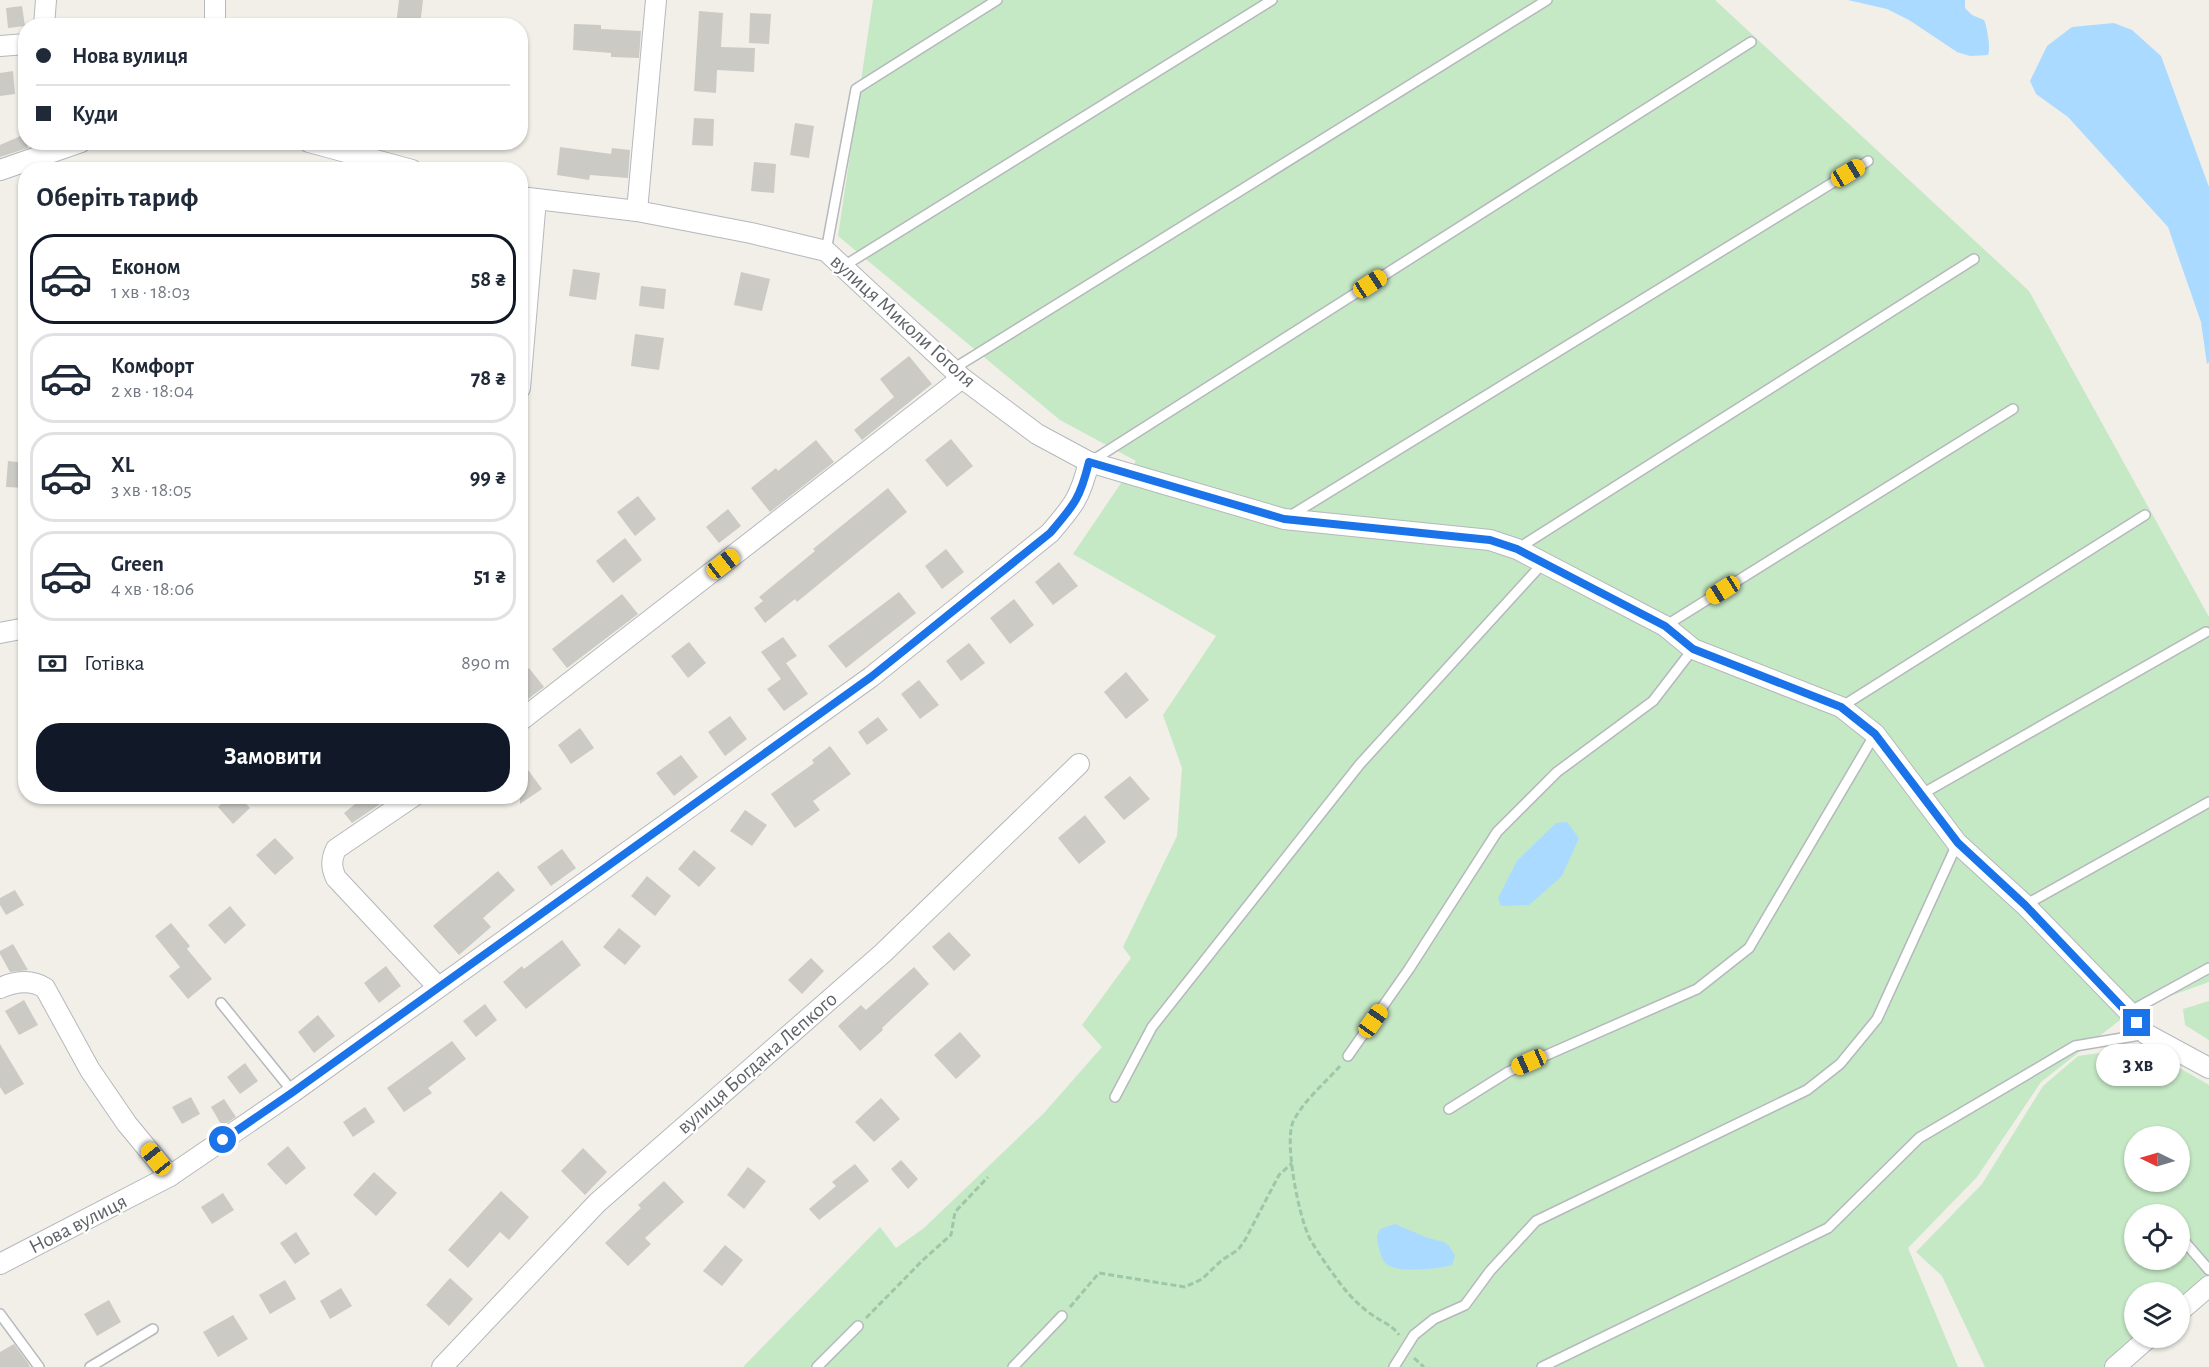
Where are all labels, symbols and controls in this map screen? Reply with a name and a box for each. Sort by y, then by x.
text: Нова вулиця [72,45,188,67]
text: Куди [72,103,118,125]
car [1828,156,1868,190]
text: Оберіть тариф [36,184,198,211]
street label: вулиця Миколи Гоголя [826,250,980,392]
icon: car [39,252,93,306]
text: Економ [111,256,181,278]
car [1350,267,1390,301]
text: 58 ₴ [471,268,507,290]
text: 1 хв · 18:03 [111,282,190,302]
icon: car [39,351,93,405]
text: Комфорт [111,355,194,377]
text: 78 ₴ [471,367,507,389]
text: 2 хв · 18:04 [111,381,194,401]
icon: car [39,450,93,504]
text: XL [111,454,134,476]
text: 99 ₴ [470,466,507,488]
text: 3 хв · 18:05 [111,480,192,500]
car [703,546,743,582]
icon: car [39,549,93,603]
text: Green [111,553,164,575]
text: 51 ₴ [474,565,507,587]
car [1703,573,1743,607]
text: 4 хв · 18:06 [111,579,194,599]
icon: cash [36,647,69,680]
text: Готівка [84,652,145,674]
text: 890 m [461,653,510,673]
button: Замовити [36,723,510,792]
street label: вулиця Богдана Лепкого [673,988,841,1138]
car [1355,1001,1391,1041]
route end [2123,1009,2150,1036]
callout: 3 хв [2095,1044,2179,1086]
car [1509,1046,1549,1078]
text: 3 хв [2123,1055,2153,1075]
route start [209,1126,236,1153]
north arrow [2124,1126,2190,1192]
map controls [2124,1126,2190,1348]
car [138,1139,174,1179]
street label: Нова вулиця [26,1190,130,1258]
button: locate [2124,1204,2190,1270]
button: layers [2124,1282,2190,1348]

